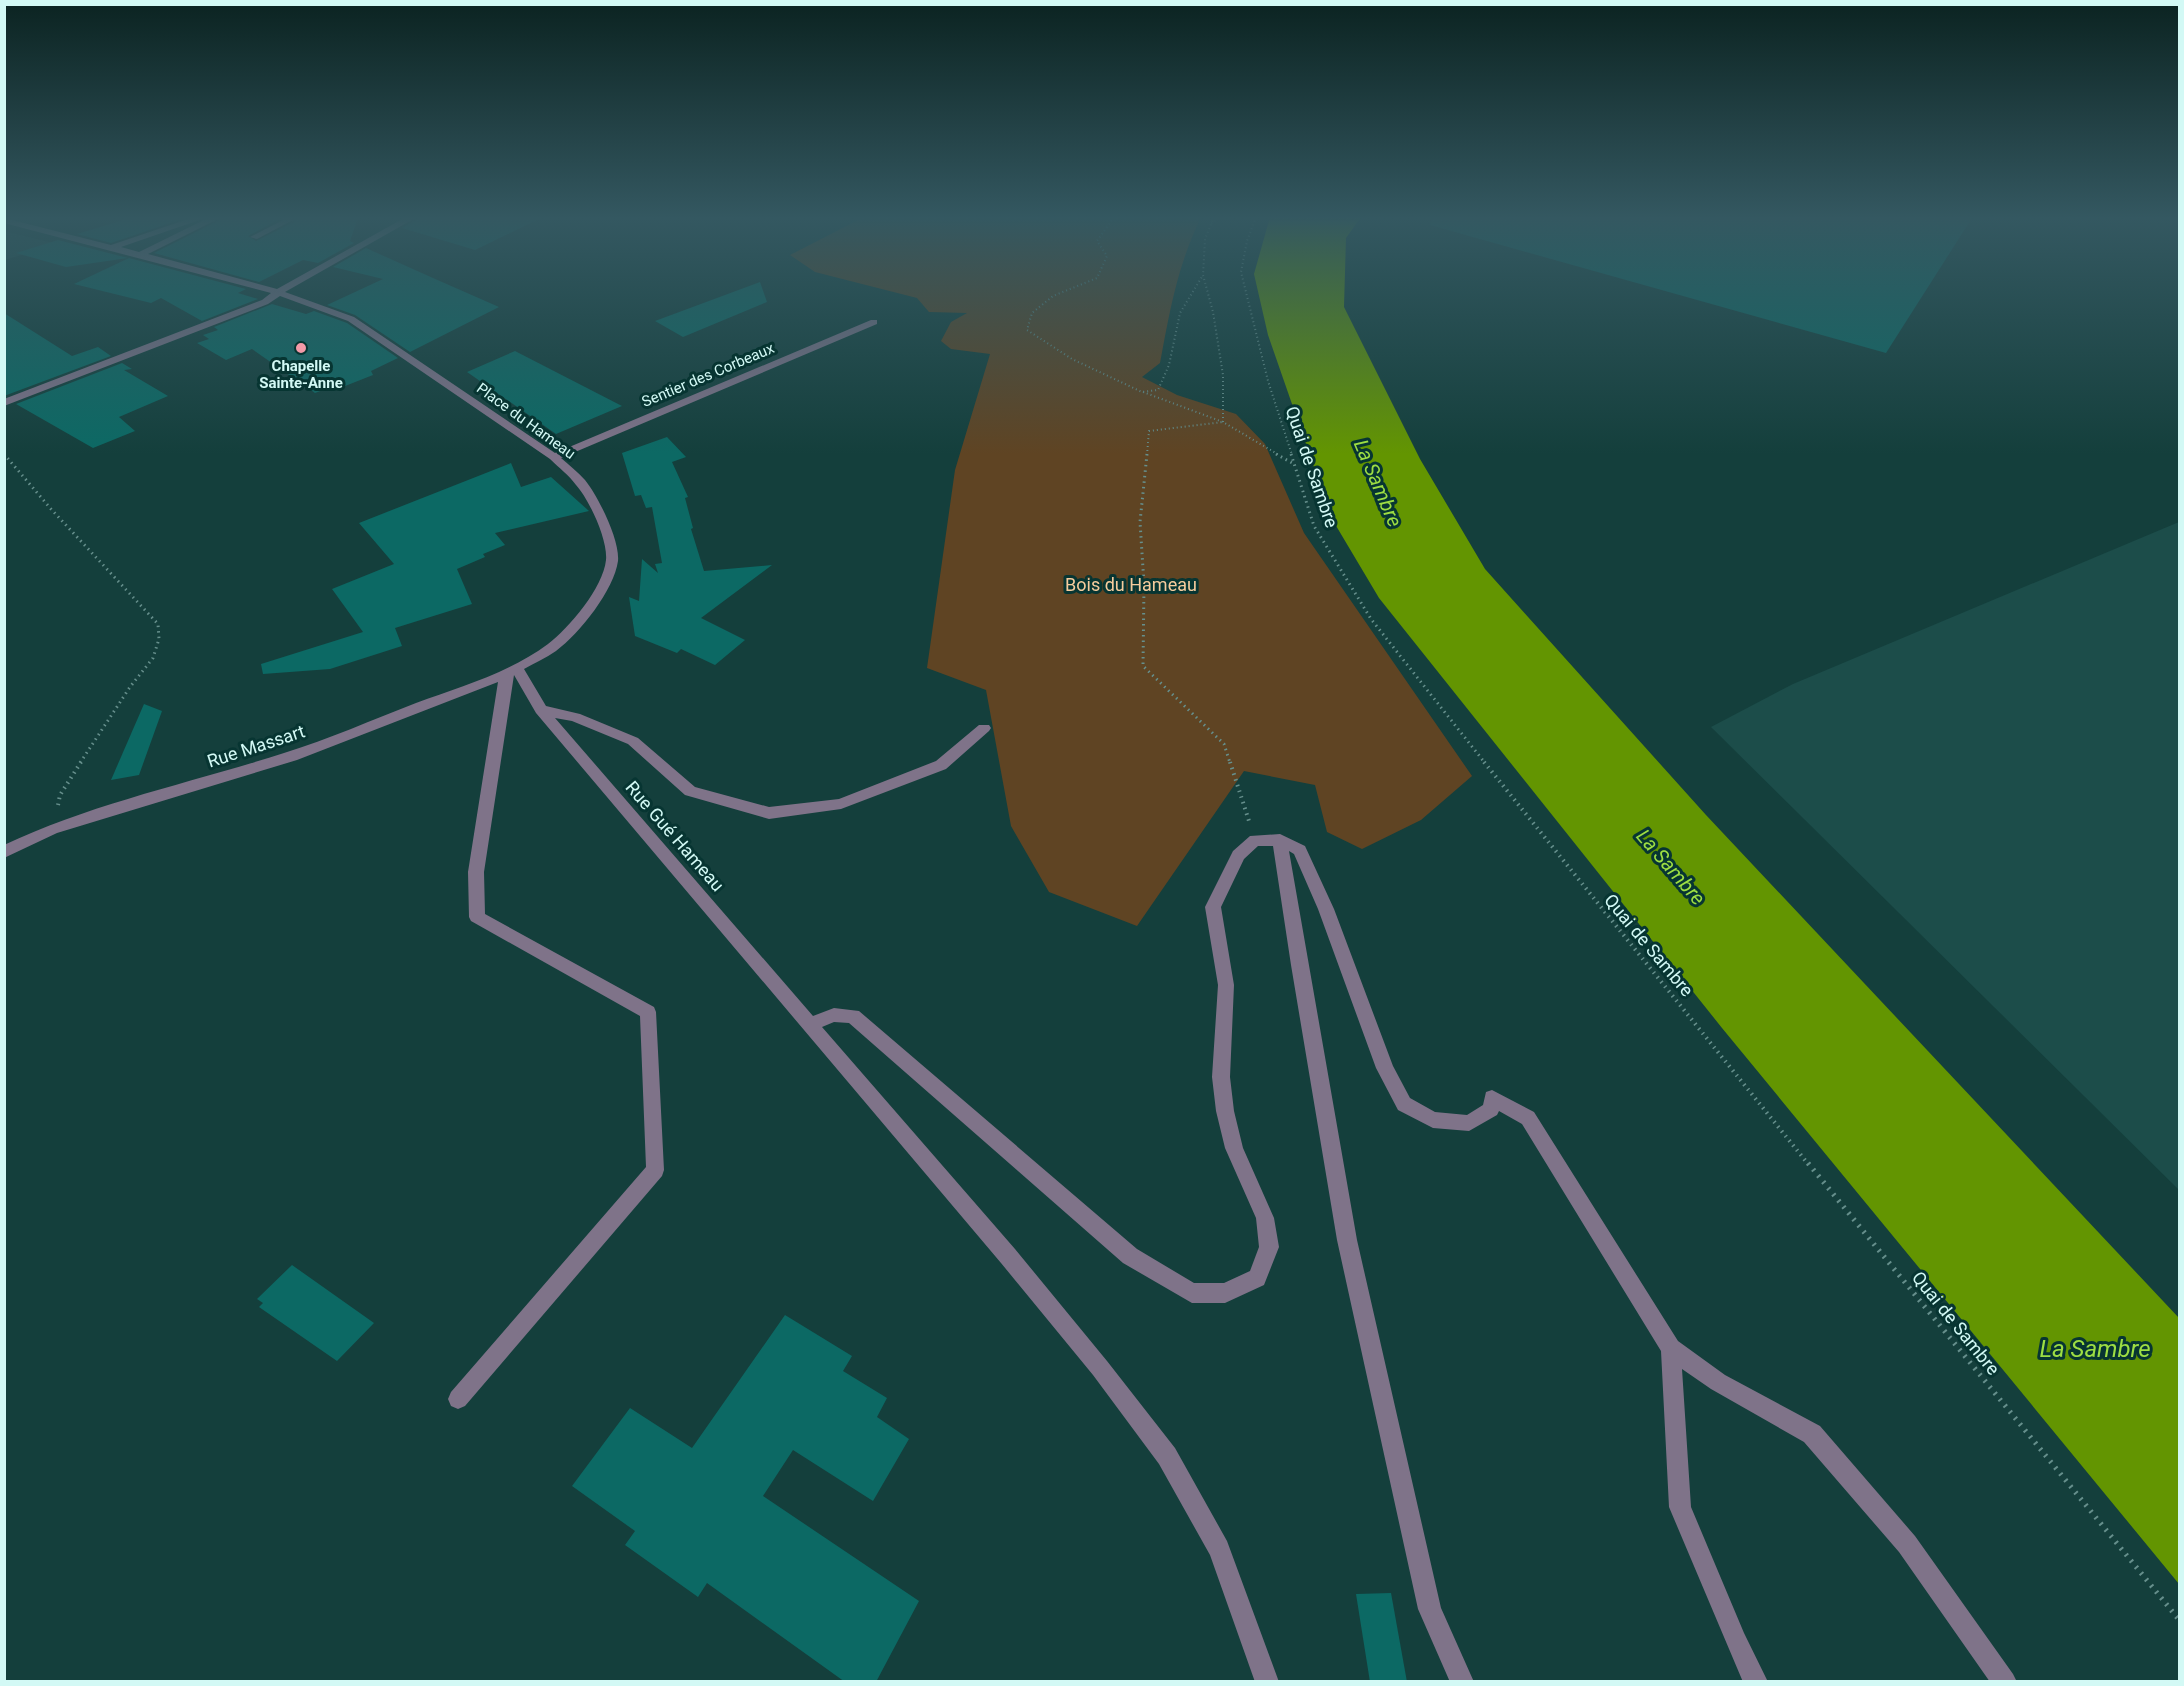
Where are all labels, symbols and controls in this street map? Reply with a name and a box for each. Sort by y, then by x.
street label: Sentier des Corbeaux [639,339,777,411]
marker: Chapelle Sainte-Anne [294,341,308,355]
place label: Chapelle Sainte-Anne [259,357,343,392]
street label: Place du Hameau [473,379,579,463]
street label: Quai de Sambre [1281,404,1343,530]
water label: La Sambre [1349,436,1407,530]
park label: Bois du Hameau [1065,574,1197,595]
street label: Rue Massart [205,720,308,772]
street label: Rue Gué Hameau [622,777,728,895]
water label: La Sambre [1632,824,1710,910]
street label: Quai de Sambre [1600,890,1698,1000]
street label: Quai de Sambre [1908,1267,2004,1379]
water label: La Sambre [2039,1335,2151,1363]

